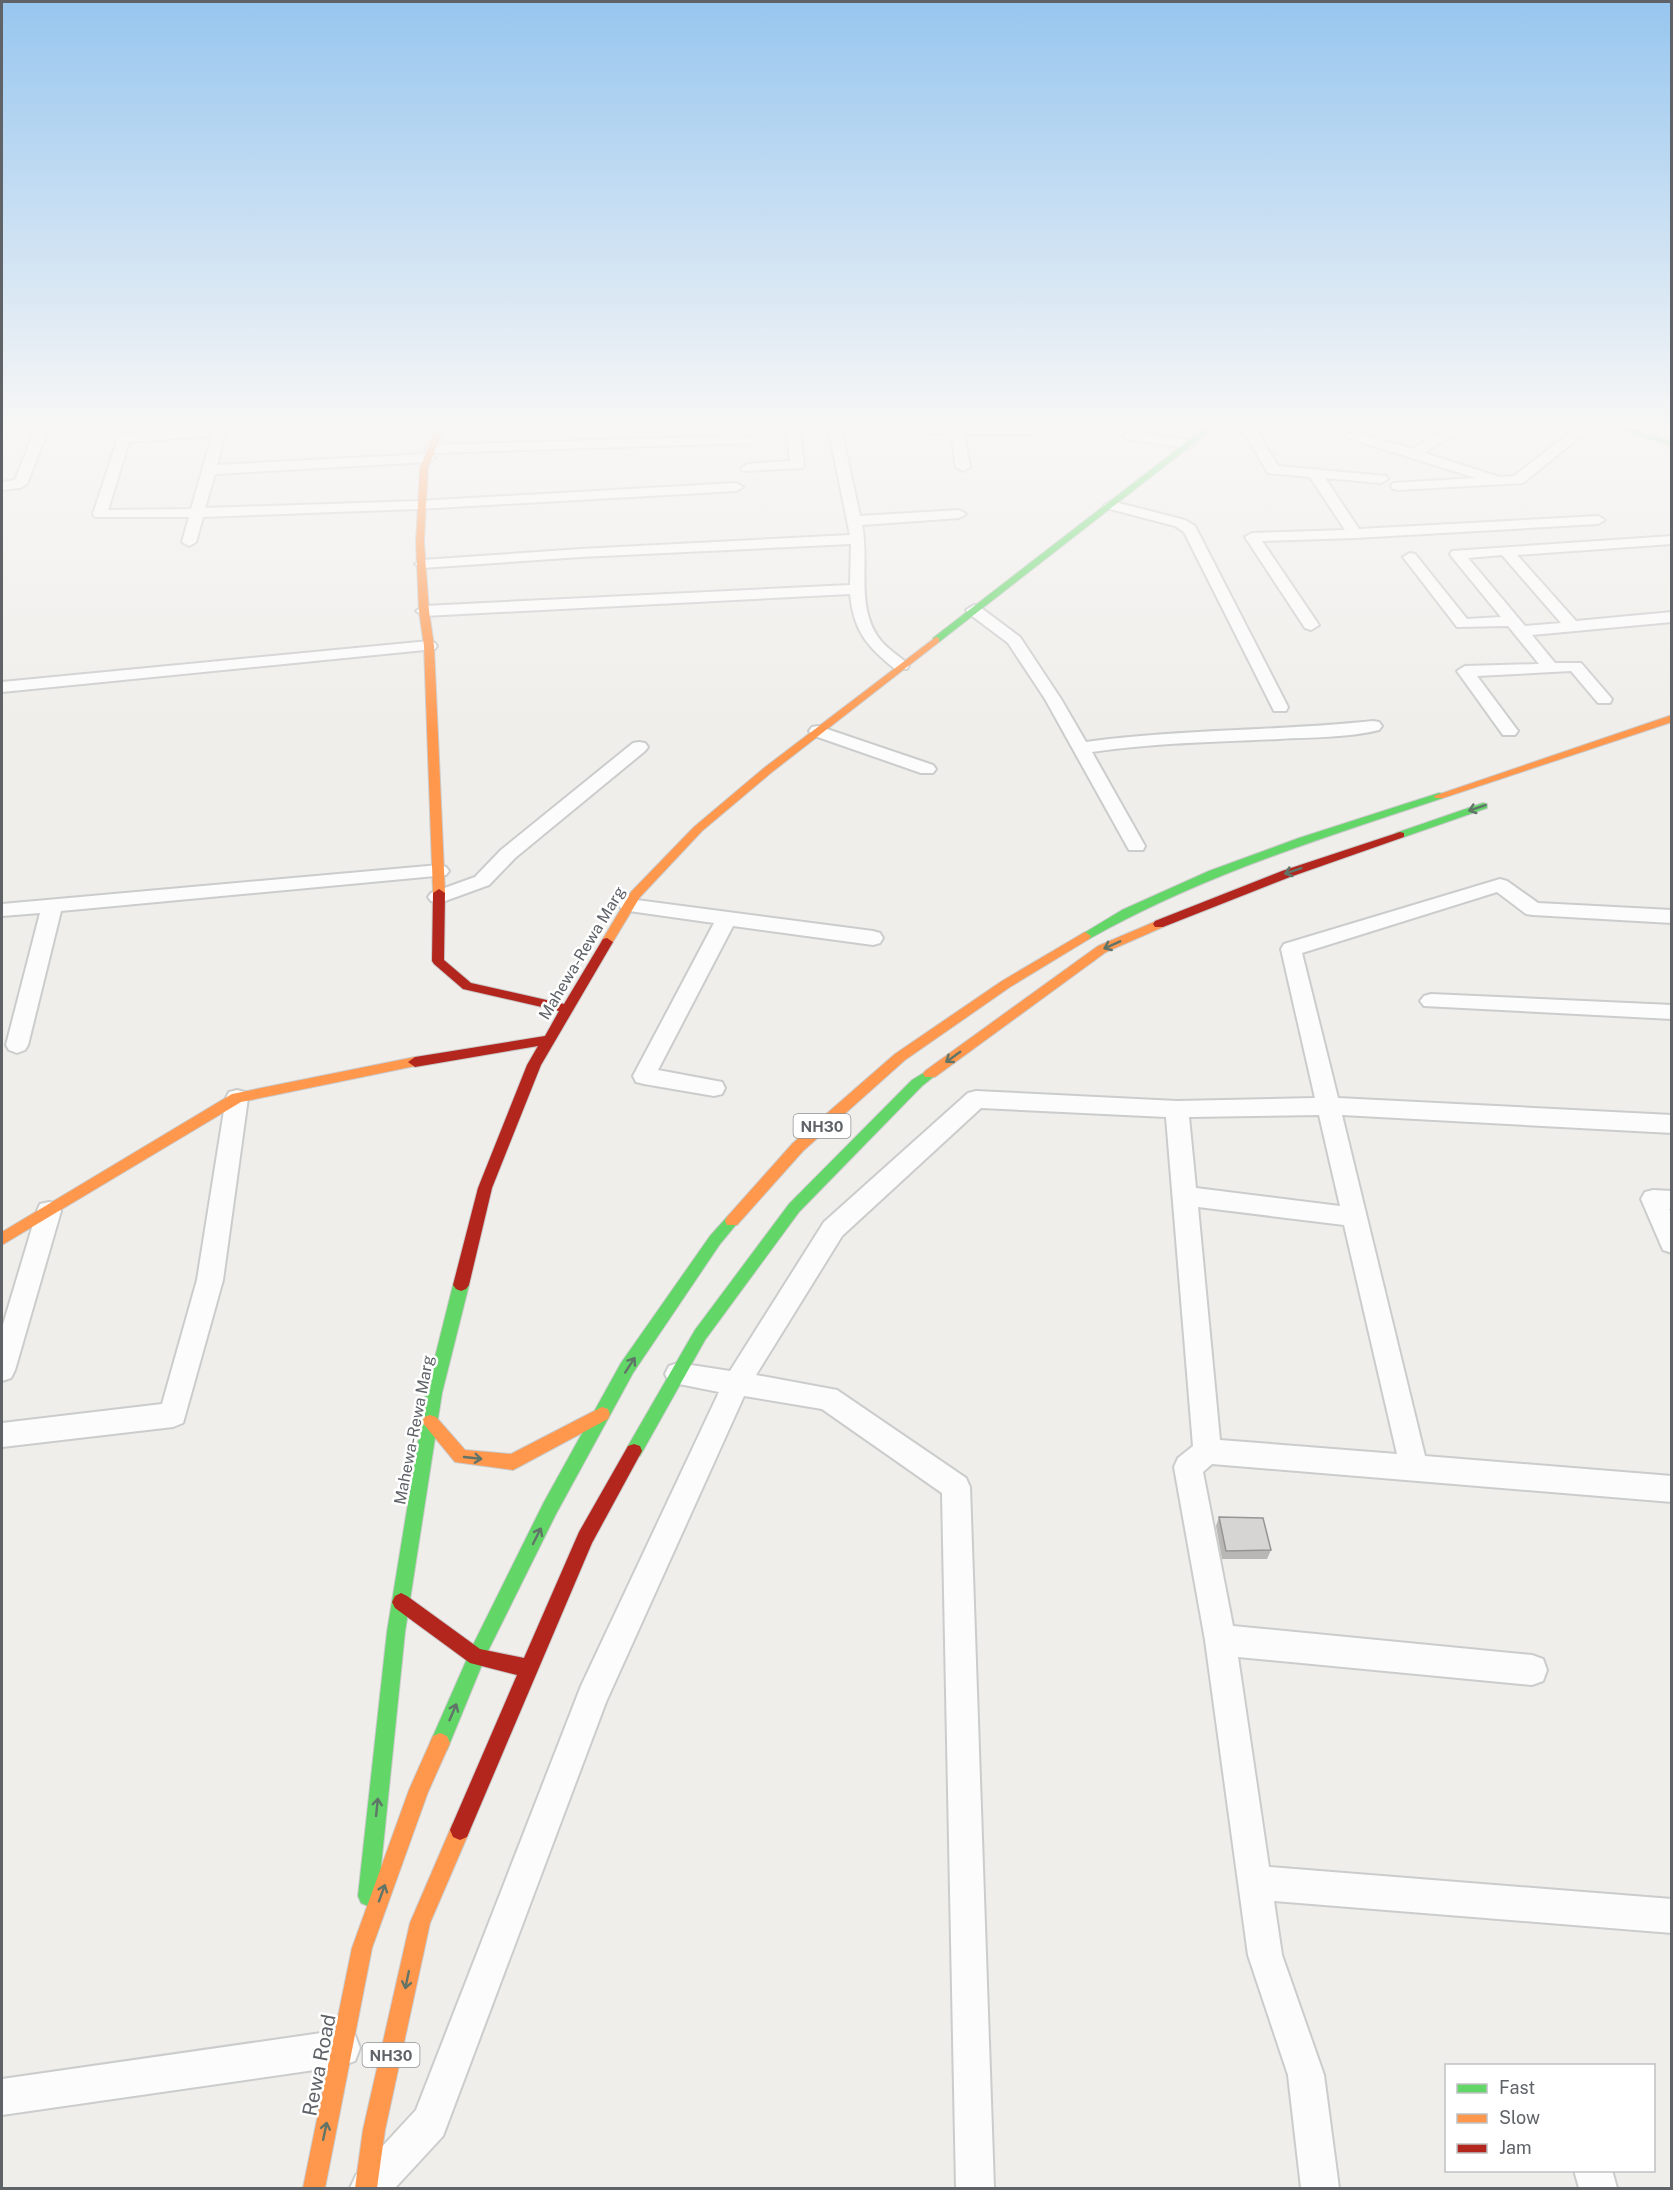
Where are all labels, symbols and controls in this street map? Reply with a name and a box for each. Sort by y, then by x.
one-way arrow [1468,803,1487,814]
one-way arrow [1284,867,1303,878]
street label: Mahewa-Rewa Marg [535,883,629,1023]
one-way arrow [1104,940,1122,951]
one-way arrow [946,1051,962,1063]
road number: NH30 [794,1114,850,1138]
street label: Mahewa-Rewa Marg [390,1354,438,1506]
one-way arrow [624,1357,636,1373]
one-way arrow [463,1453,482,1464]
one-way arrow [531,1527,543,1545]
one-way arrow [447,1703,459,1721]
one-way arrow [372,1797,383,1817]
one-way arrow [377,1884,388,1903]
one-way arrow [401,1970,413,1989]
street label: Rewa Road [297,2012,341,2118]
road number: NH30 [362,2043,420,2067]
legend [1445,2064,1655,2172]
text: Fast [1499,2077,1535,2098]
text: Slow [1499,2107,1540,2128]
one-way arrow [320,2122,331,2141]
text: Jam [1499,2137,1532,2158]

